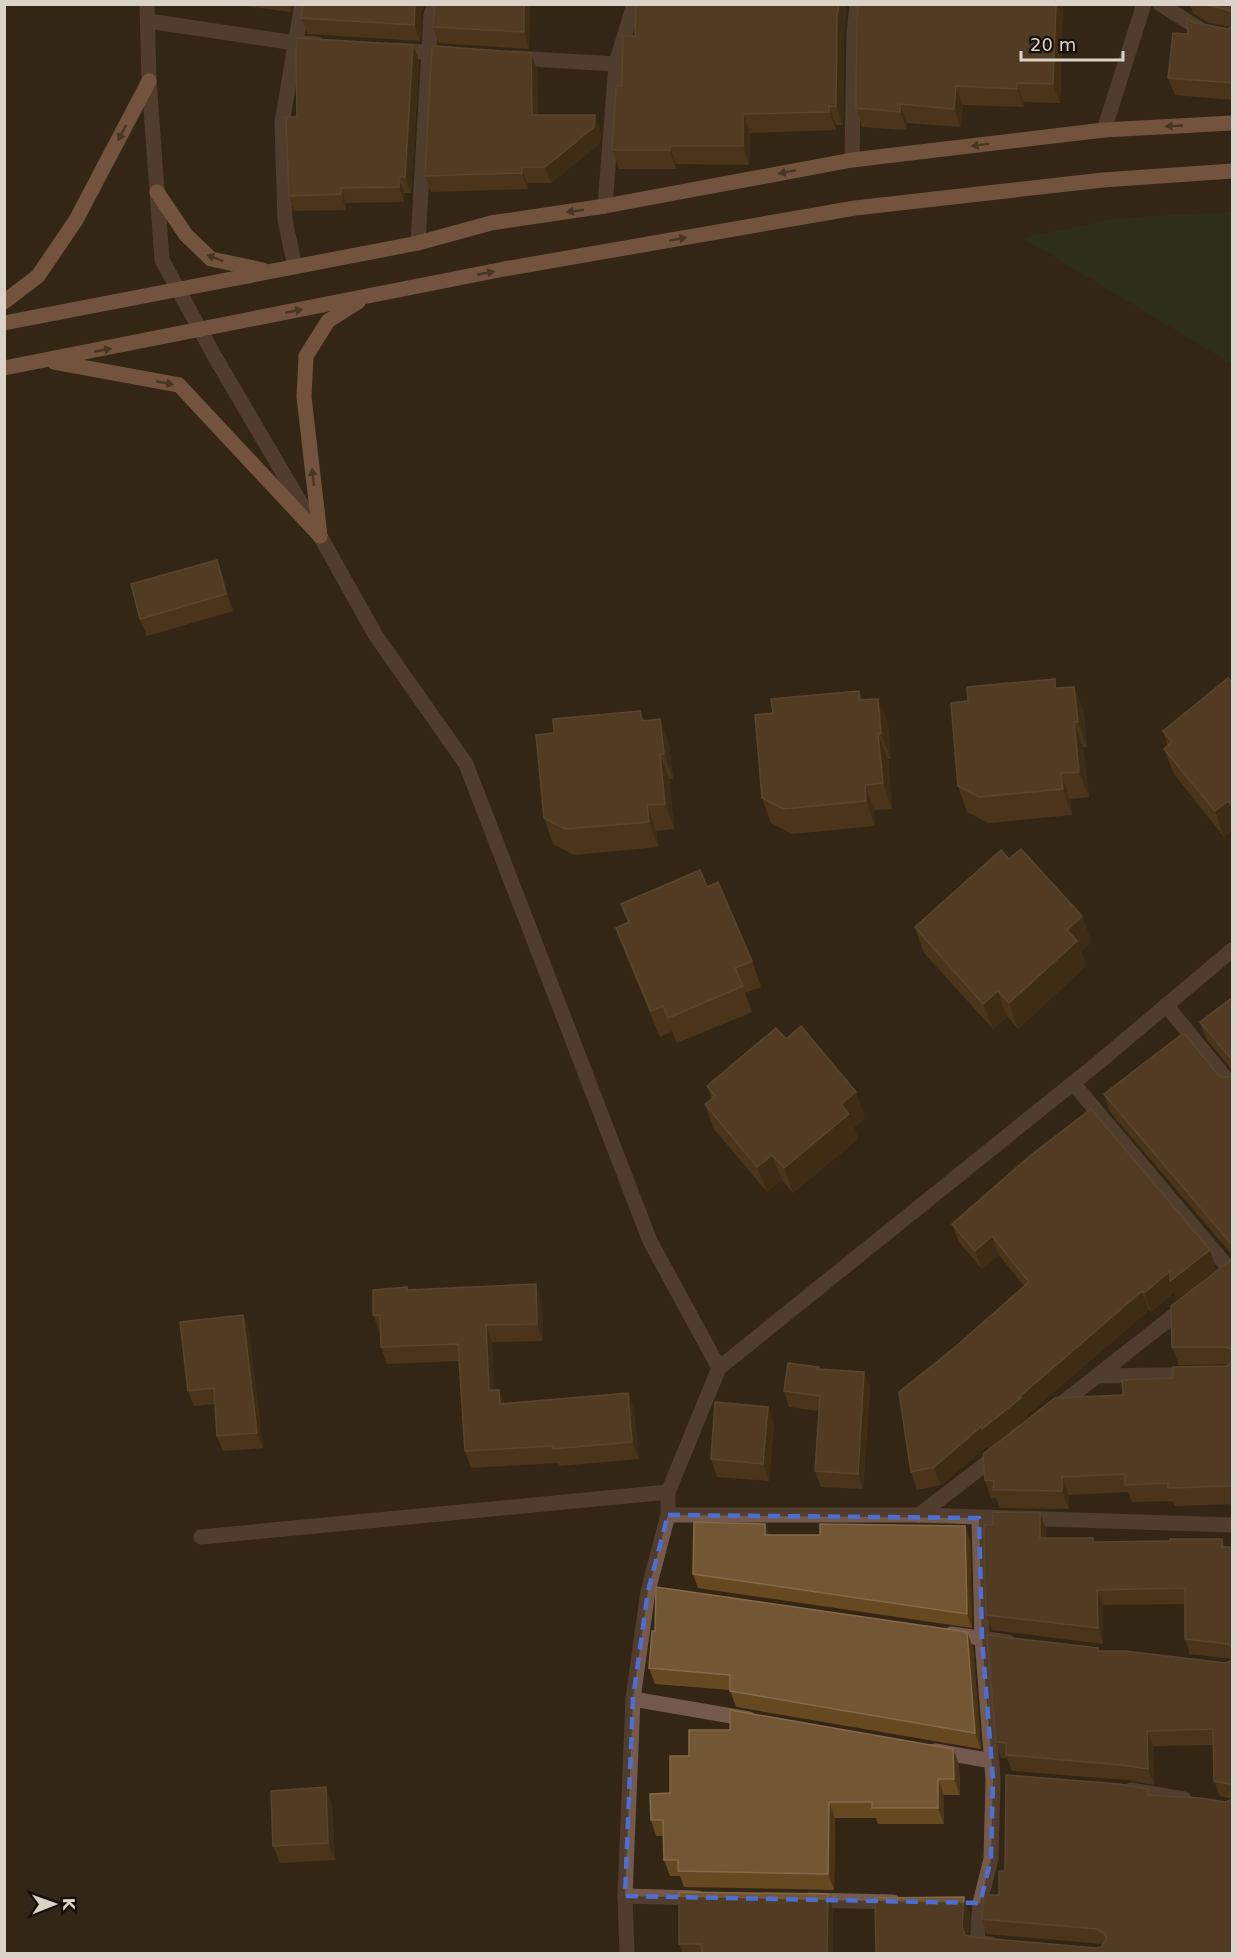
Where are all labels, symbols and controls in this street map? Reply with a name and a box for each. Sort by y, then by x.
scale bar [1021,24,1123,62]
text: 20 m [1030,34,1076,55]
one-way arrow [1165,122,1184,131]
one-way arrow [117,124,126,141]
one-way arrow [970,140,989,150]
one-way arrow [777,168,796,177]
one-way arrow [565,206,584,215]
one-way arrow [668,234,687,243]
one-way arrow [206,253,224,263]
one-way arrow [476,268,495,277]
one-way arrow [285,306,304,315]
one-way arrow [94,345,113,354]
one-way arrow [155,379,174,388]
one-way arrow [308,468,318,487]
north arrow [24,1874,84,1934]
text: K [59,1897,78,1911]

